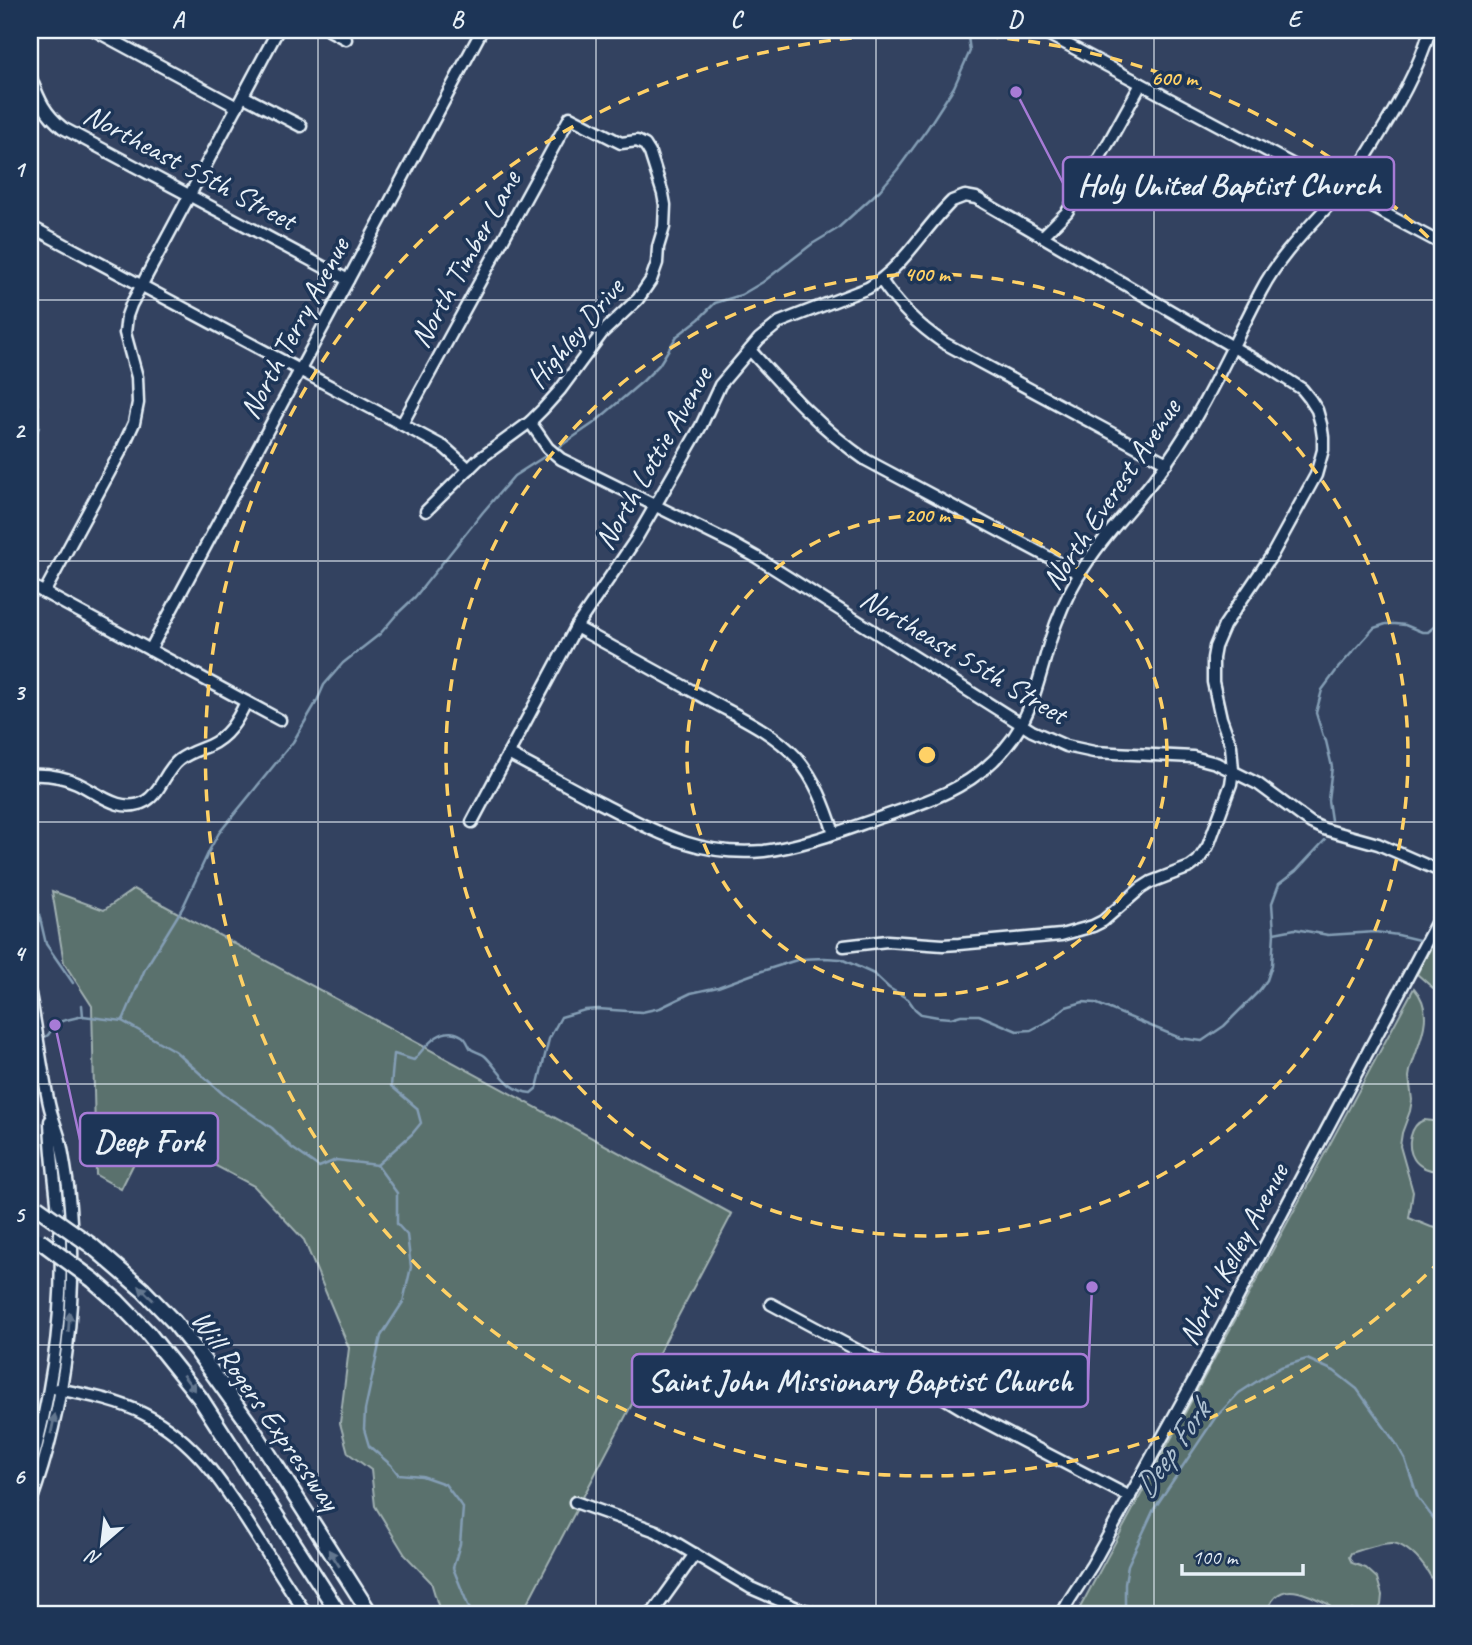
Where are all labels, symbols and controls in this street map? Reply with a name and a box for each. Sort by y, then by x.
text: A [172,5,186,34]
text: B [451,5,465,34]
text: C [731,5,745,34]
text: D [1008,5,1024,34]
text: E [1288,5,1304,34]
text: 600 m [1151,65,1199,91]
street label: Northeast 55th Street [77,95,305,240]
text: 1 [14,155,27,184]
callout: Holy United Baptist Church [1063,157,1394,210]
street label: North Timber Lane [401,162,530,354]
text: Holy United Baptist Church [1077,164,1382,205]
street label: North Terry Avenue [230,229,359,425]
text: 400 m [904,261,952,287]
street label: Highley Drive [518,268,634,396]
street label: North Lottie Avenue [585,358,722,556]
street label: North Everest Avenue [1033,389,1190,597]
text: 2 [14,416,27,445]
text: 200 m [904,502,952,528]
street label: Northeast 55th Street [854,579,1077,734]
text: 3 [14,678,27,707]
centre of rings [915,743,939,767]
text: 4 [14,939,27,968]
callout: Deep Fork [80,1113,218,1166]
text: Deep Fork [94,1120,207,1161]
street label: North Kelley Avenue [1169,1155,1298,1351]
text: 5 [14,1200,26,1229]
one-way arrow [138,1286,155,1302]
street label: Will Rogers Expressway [183,1302,351,1520]
one-way arrow [64,1311,75,1333]
callout: Saint John Missionary Baptist Church [632,1354,1088,1407]
text: Saint John Missionary Baptist Church [647,1360,1074,1401]
one-way arrow [181,1374,196,1392]
water label: Deep Fork [1124,1388,1223,1505]
one-way arrow [48,1413,59,1435]
text: 6 [14,1462,27,1491]
north arrow [66,1508,136,1578]
scale bar [1182,1533,1302,1577]
text: N [81,1543,105,1571]
text: 100 m [1192,1544,1239,1570]
one-way arrow [328,1548,341,1567]

